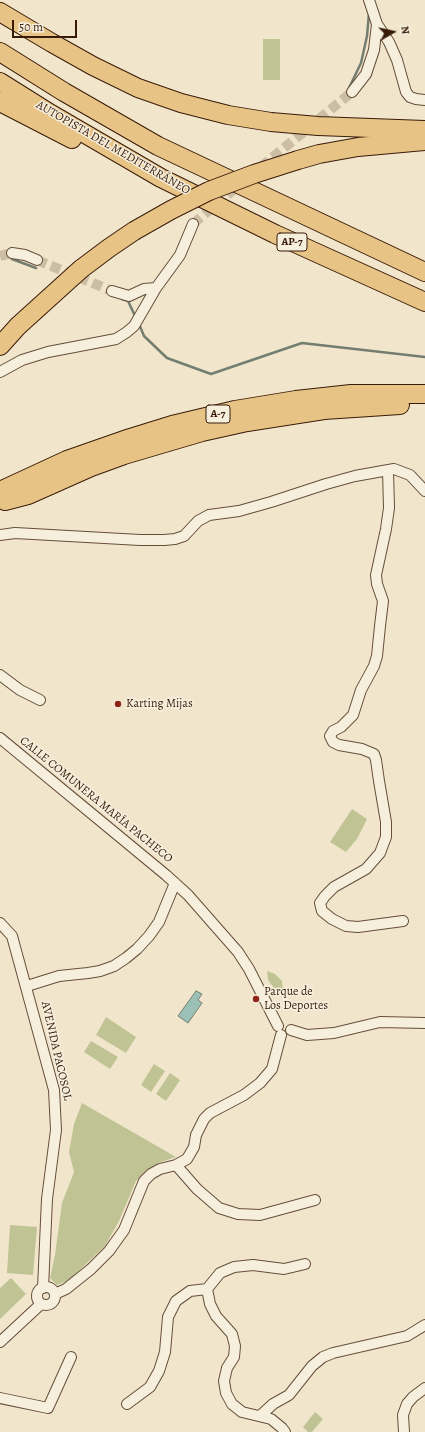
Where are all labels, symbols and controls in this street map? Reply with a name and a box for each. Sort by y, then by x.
scale bar [14,12,79,38]
north arrow [373,12,413,52]
text: 50 m [19,19,43,35]
text: N [397,25,413,35]
street label: AUTOPISTA DEL MEDITERRÁNEO [33,98,193,198]
road number: AP-7 [277,233,307,251]
road number: A-7 [206,405,230,423]
place label: Karting Mijas [126,697,193,711]
marker: Karting Mijas [113,699,123,709]
street label: CALLE COMUNERA MARÍA PACHECO [17,734,175,866]
place label: Parque de Los Deportes [264,985,328,1013]
marker: Parque de Los Deportes [251,994,261,1004]
street label: AVENIDA PACOSOL [38,1000,74,1102]

